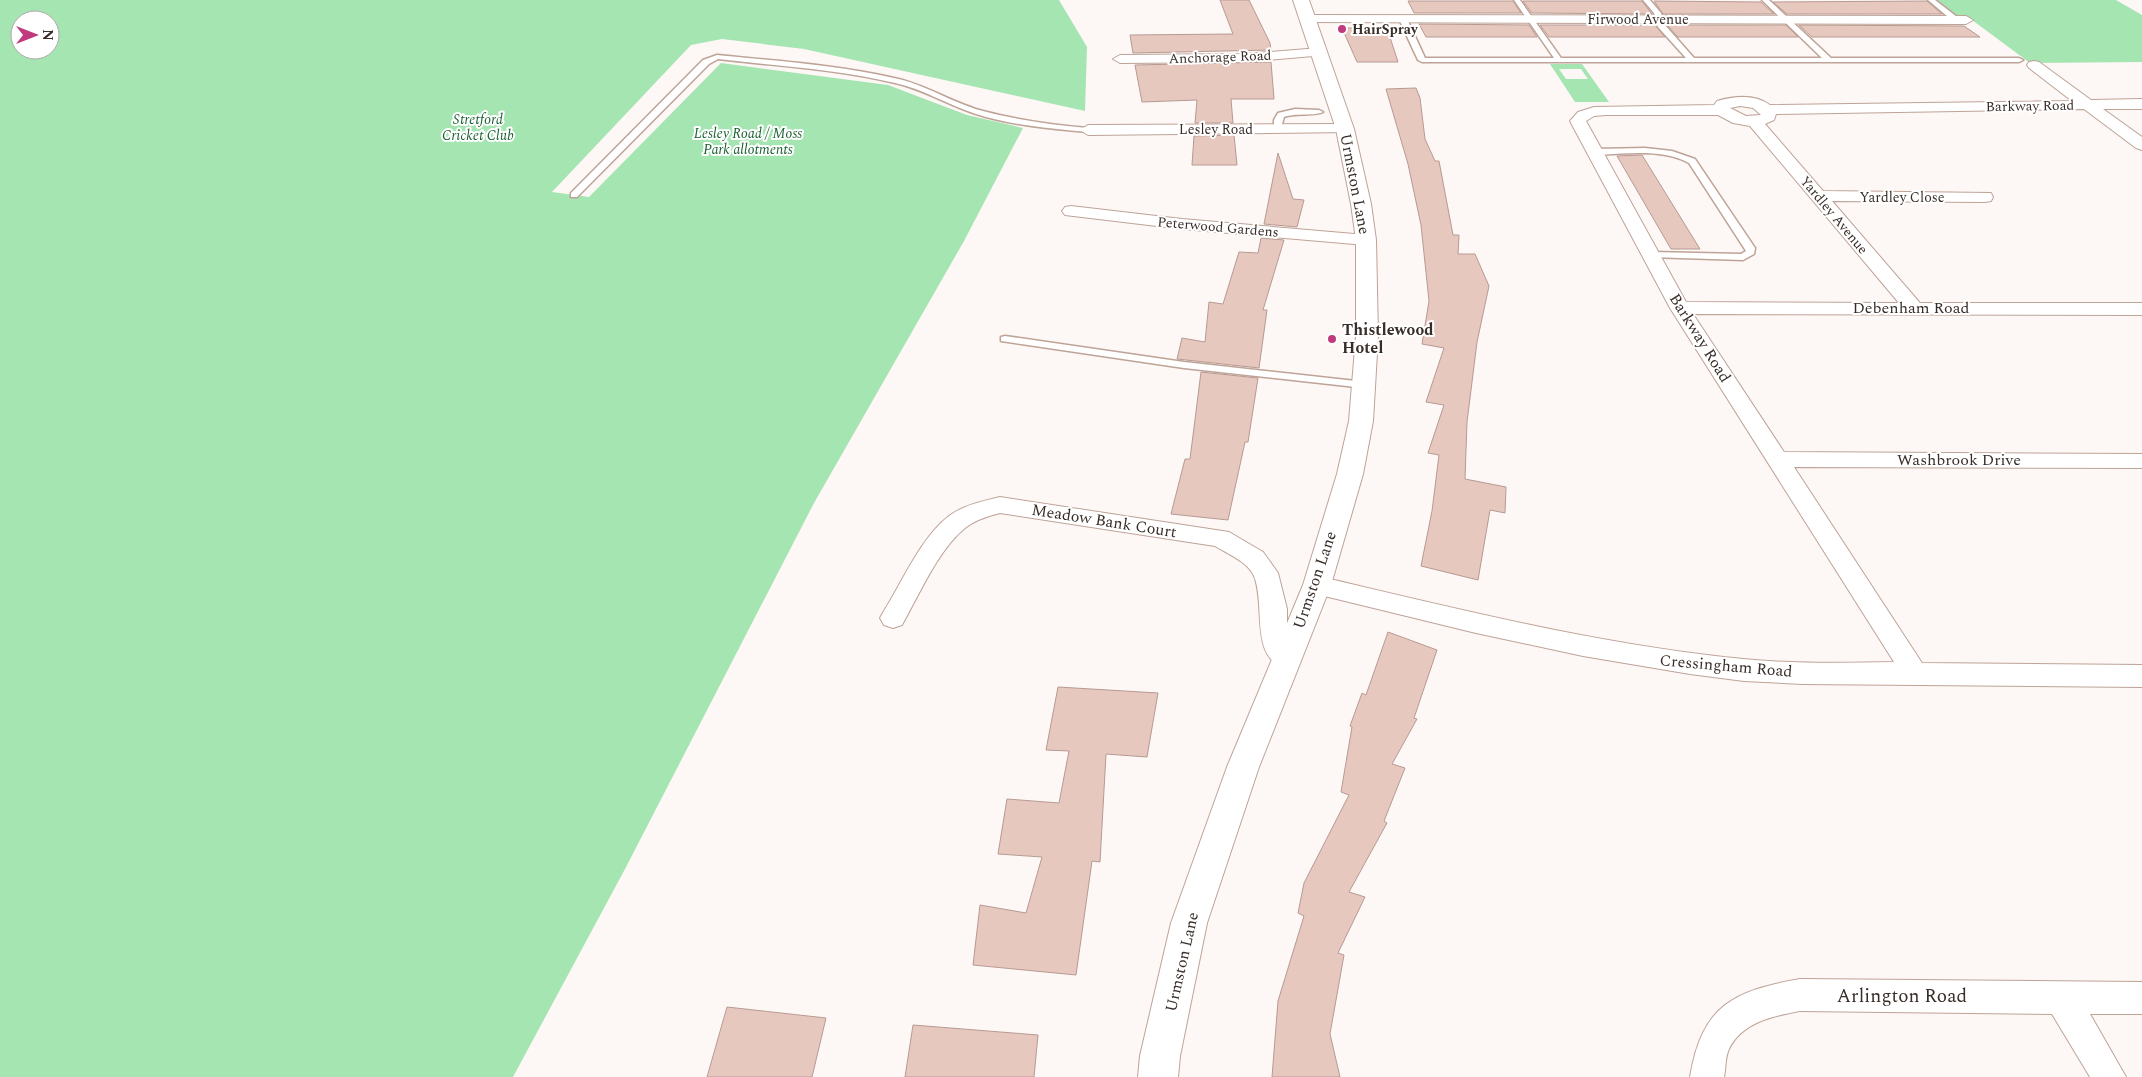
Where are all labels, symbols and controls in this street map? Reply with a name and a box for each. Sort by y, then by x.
street label: Firwood Avenue [1587,9,1689,30]
north arrow [10,10,60,60]
place label: HairSpray [1352,19,1419,40]
marker: HairSpray [1336,23,1348,35]
text: N [37,29,58,41]
street label: Anchorage Road [1168,45,1272,69]
street label: Barkway Road [1986,95,2075,117]
park label: Stretford Cricket Club [442,109,514,146]
street label: Lesley Road [1179,119,1253,140]
park label: Lesley Road / Moss Park allotments [694,123,802,160]
street label: Urmston Lane [1333,132,1377,236]
street label: Yardley Avenue [1795,171,1873,259]
street label: Yardley Close [1859,187,1945,208]
street label: Peterwood Gardens [1156,211,1280,243]
street label: Barkway Road [1663,289,1737,387]
street label: Debenham Road [1852,296,1970,320]
place label: Thistlewood Hotel [1342,318,1434,360]
marker: Thistlewood Hotel [1326,333,1338,345]
street label: Washbrook Drive [1897,448,2021,472]
street label: Meadow Bank Court [1030,498,1179,544]
street label: Urmston Lane [1287,528,1343,632]
street label: Cressingham Road [1659,648,1793,684]
street label: Urmston Lane [1159,910,1205,1014]
street label: Arlington Road [1837,982,1967,1011]

